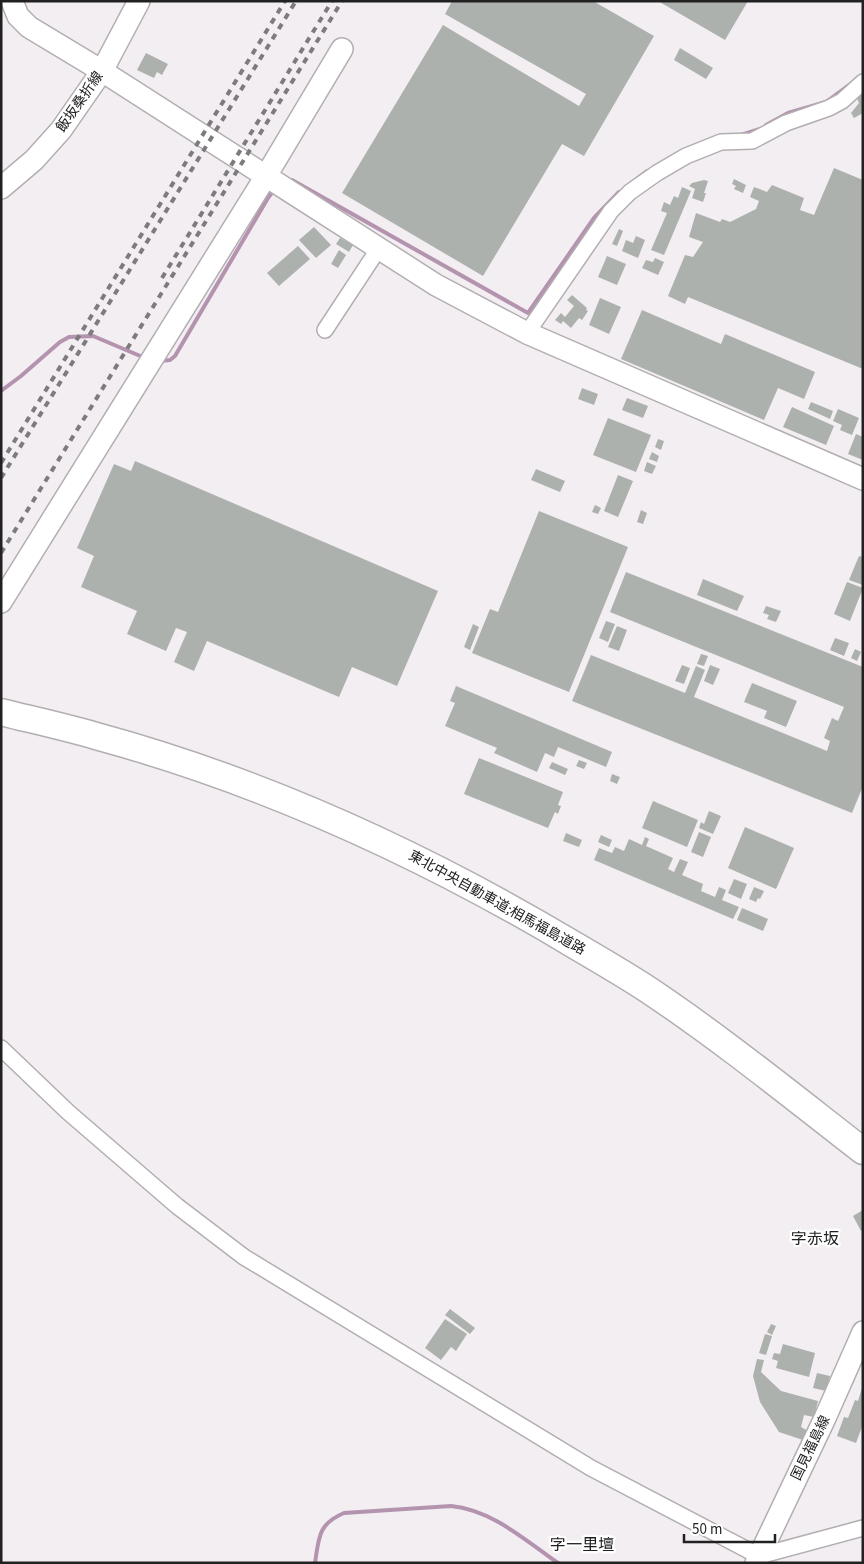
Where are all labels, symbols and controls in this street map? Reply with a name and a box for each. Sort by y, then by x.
street label: 飯坂桑折線 [52,68,108,136]
street label: 東北中央自動車道;相馬福島道路 [405,846,589,960]
district label: 字赤坂 [791,1228,839,1250]
street label: 国見福島線 [787,1412,835,1484]
scale bar [684,1512,775,1544]
text: 50 m [692,1519,722,1540]
district label: 字一里壇 [550,1534,614,1556]

